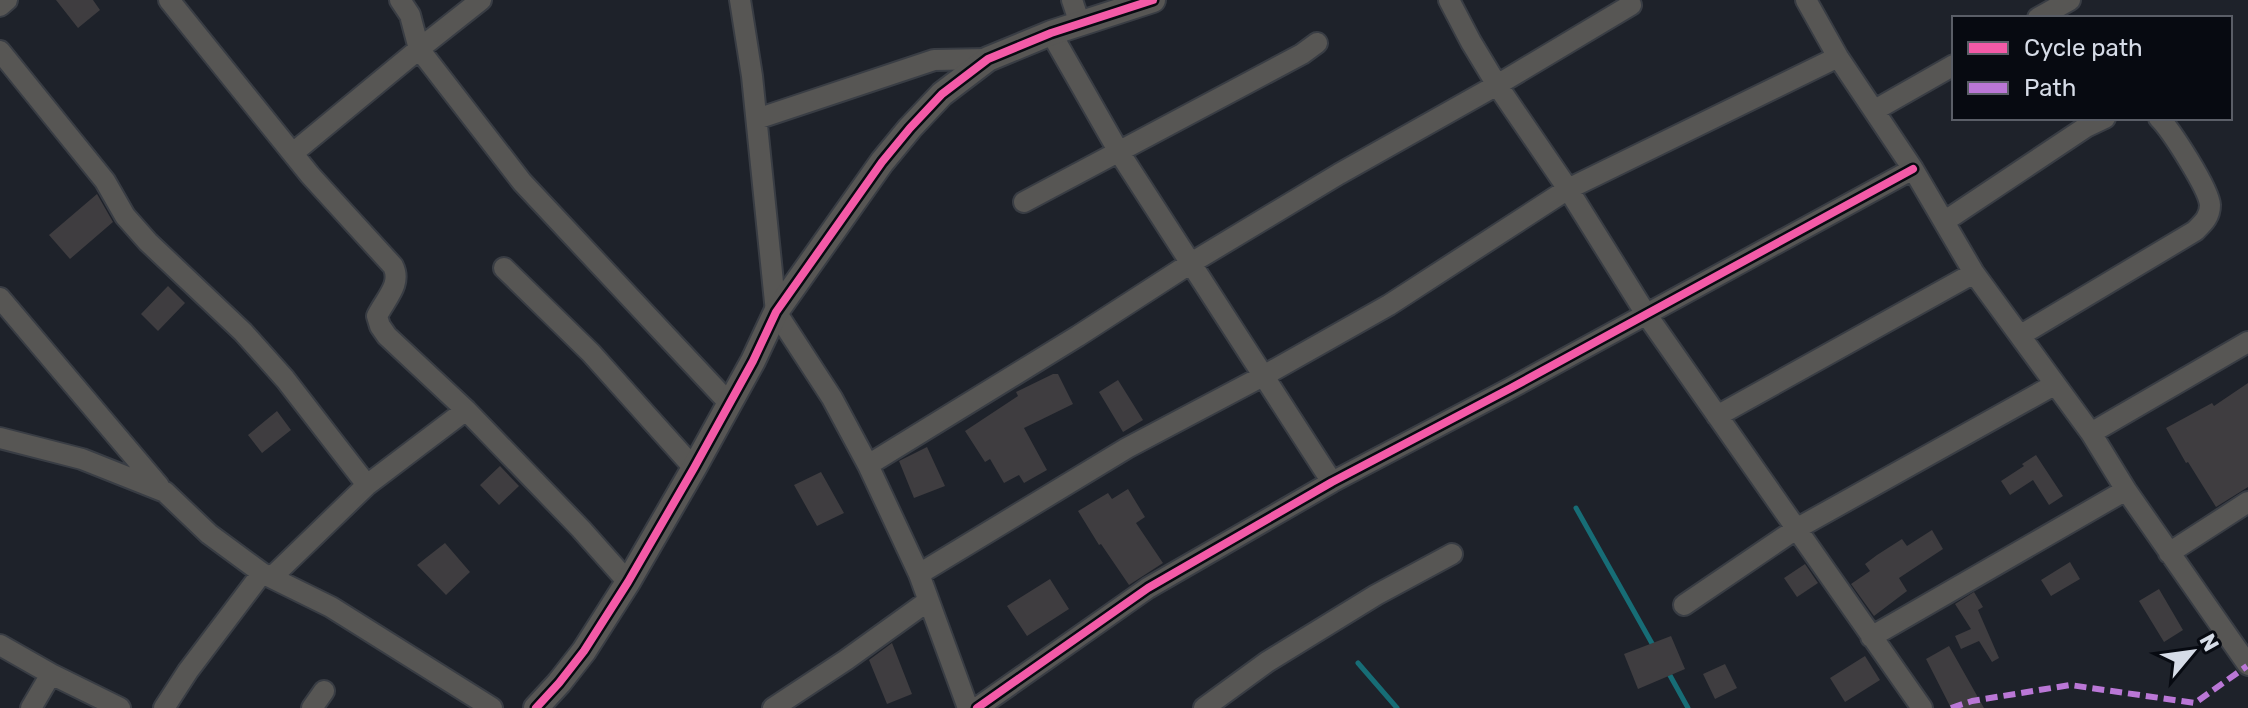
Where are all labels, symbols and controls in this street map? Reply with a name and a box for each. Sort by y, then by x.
legend [1952,16,2232,120]
text: Cycle path [2024,34,2143,62]
text: Path [2024,74,2076,102]
north arrow [2152,612,2232,692]
text: N [2193,629,2225,656]

